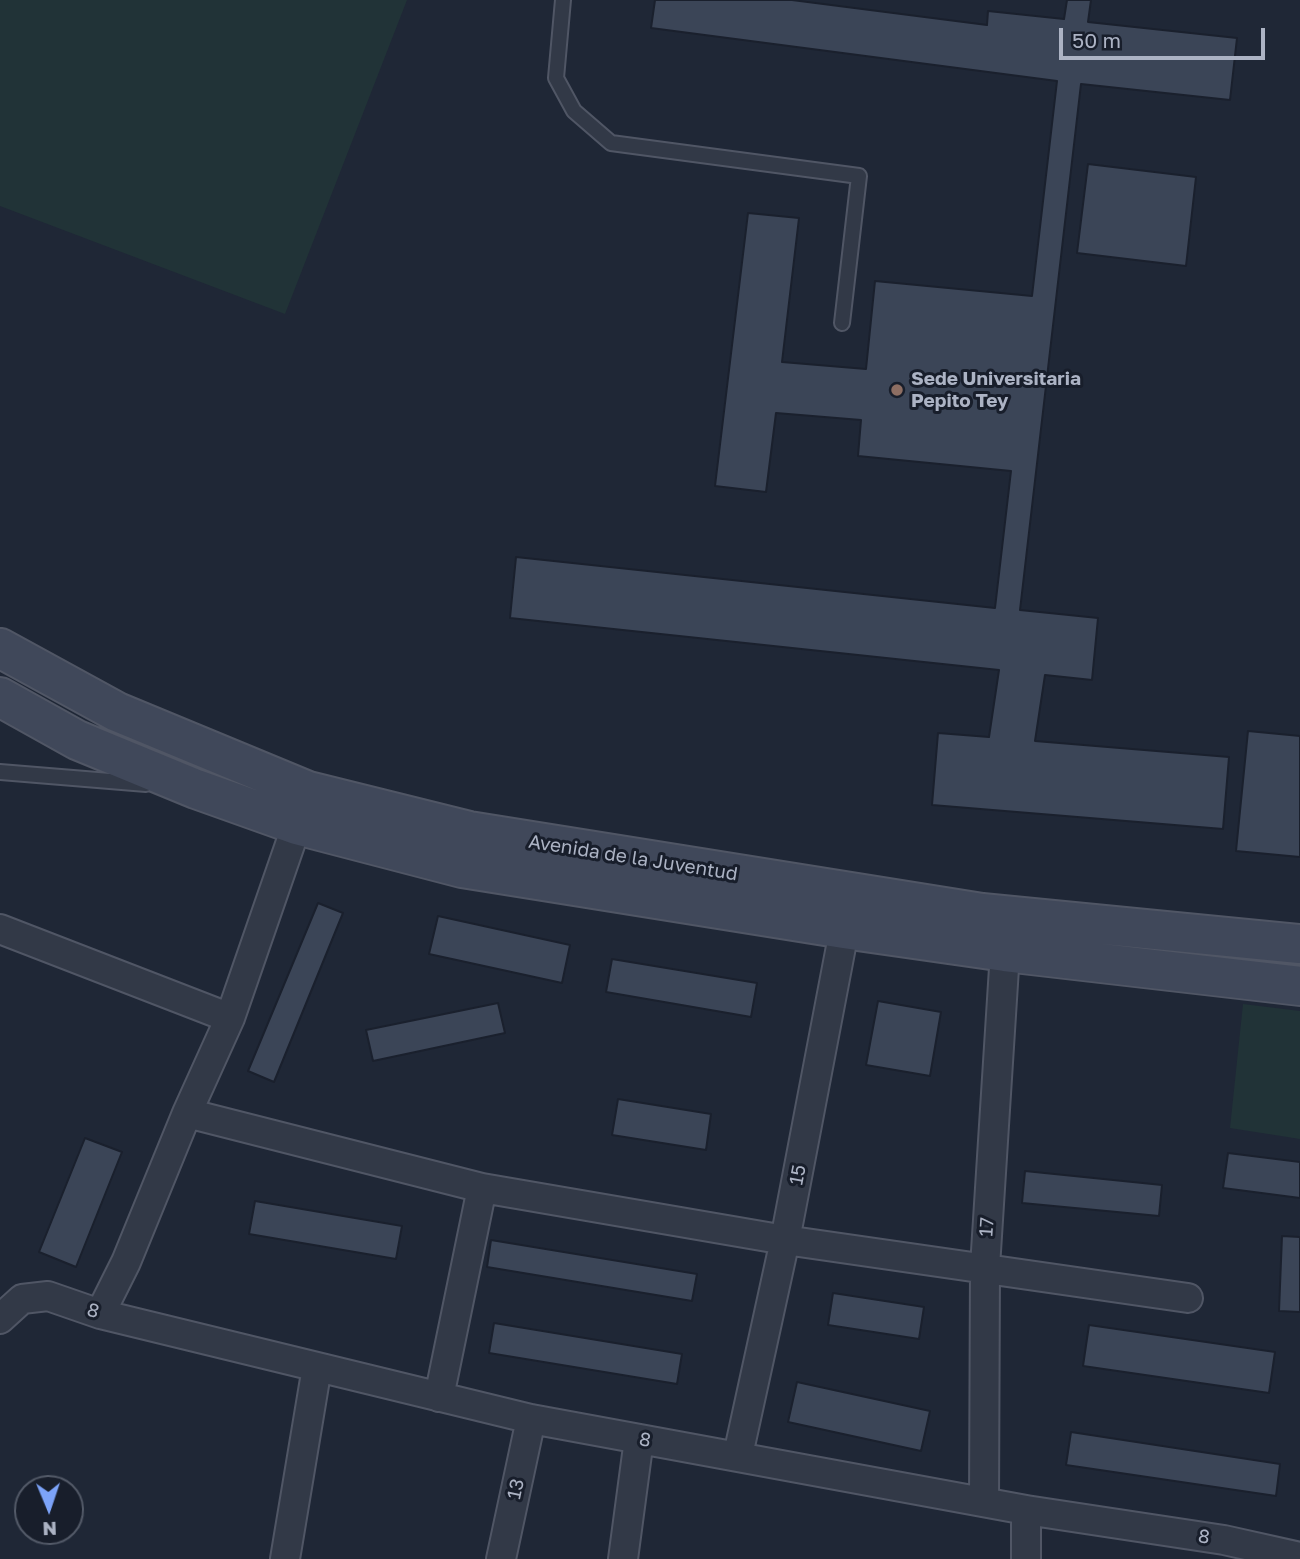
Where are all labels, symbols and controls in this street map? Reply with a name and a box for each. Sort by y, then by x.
scale bar [1062,14,1268,58]
text: 50 m [1072,27,1121,53]
place label: Sede Universitaria Pepito Tey [911,368,1081,412]
marker: Sede Universitaria Pepito Tey [889,382,905,398]
street label: Avenida de la Juventud [527,830,739,886]
street label: 15 [785,1163,811,1187]
street label: 17 [975,1217,999,1237]
street label: 8 [84,1298,102,1324]
street label: 8 [637,1428,653,1452]
north arrow [14,1475,84,1545]
street label: 13 [503,1477,529,1501]
text: N [42,1518,57,1541]
street label: 8 [1196,1525,1212,1549]

